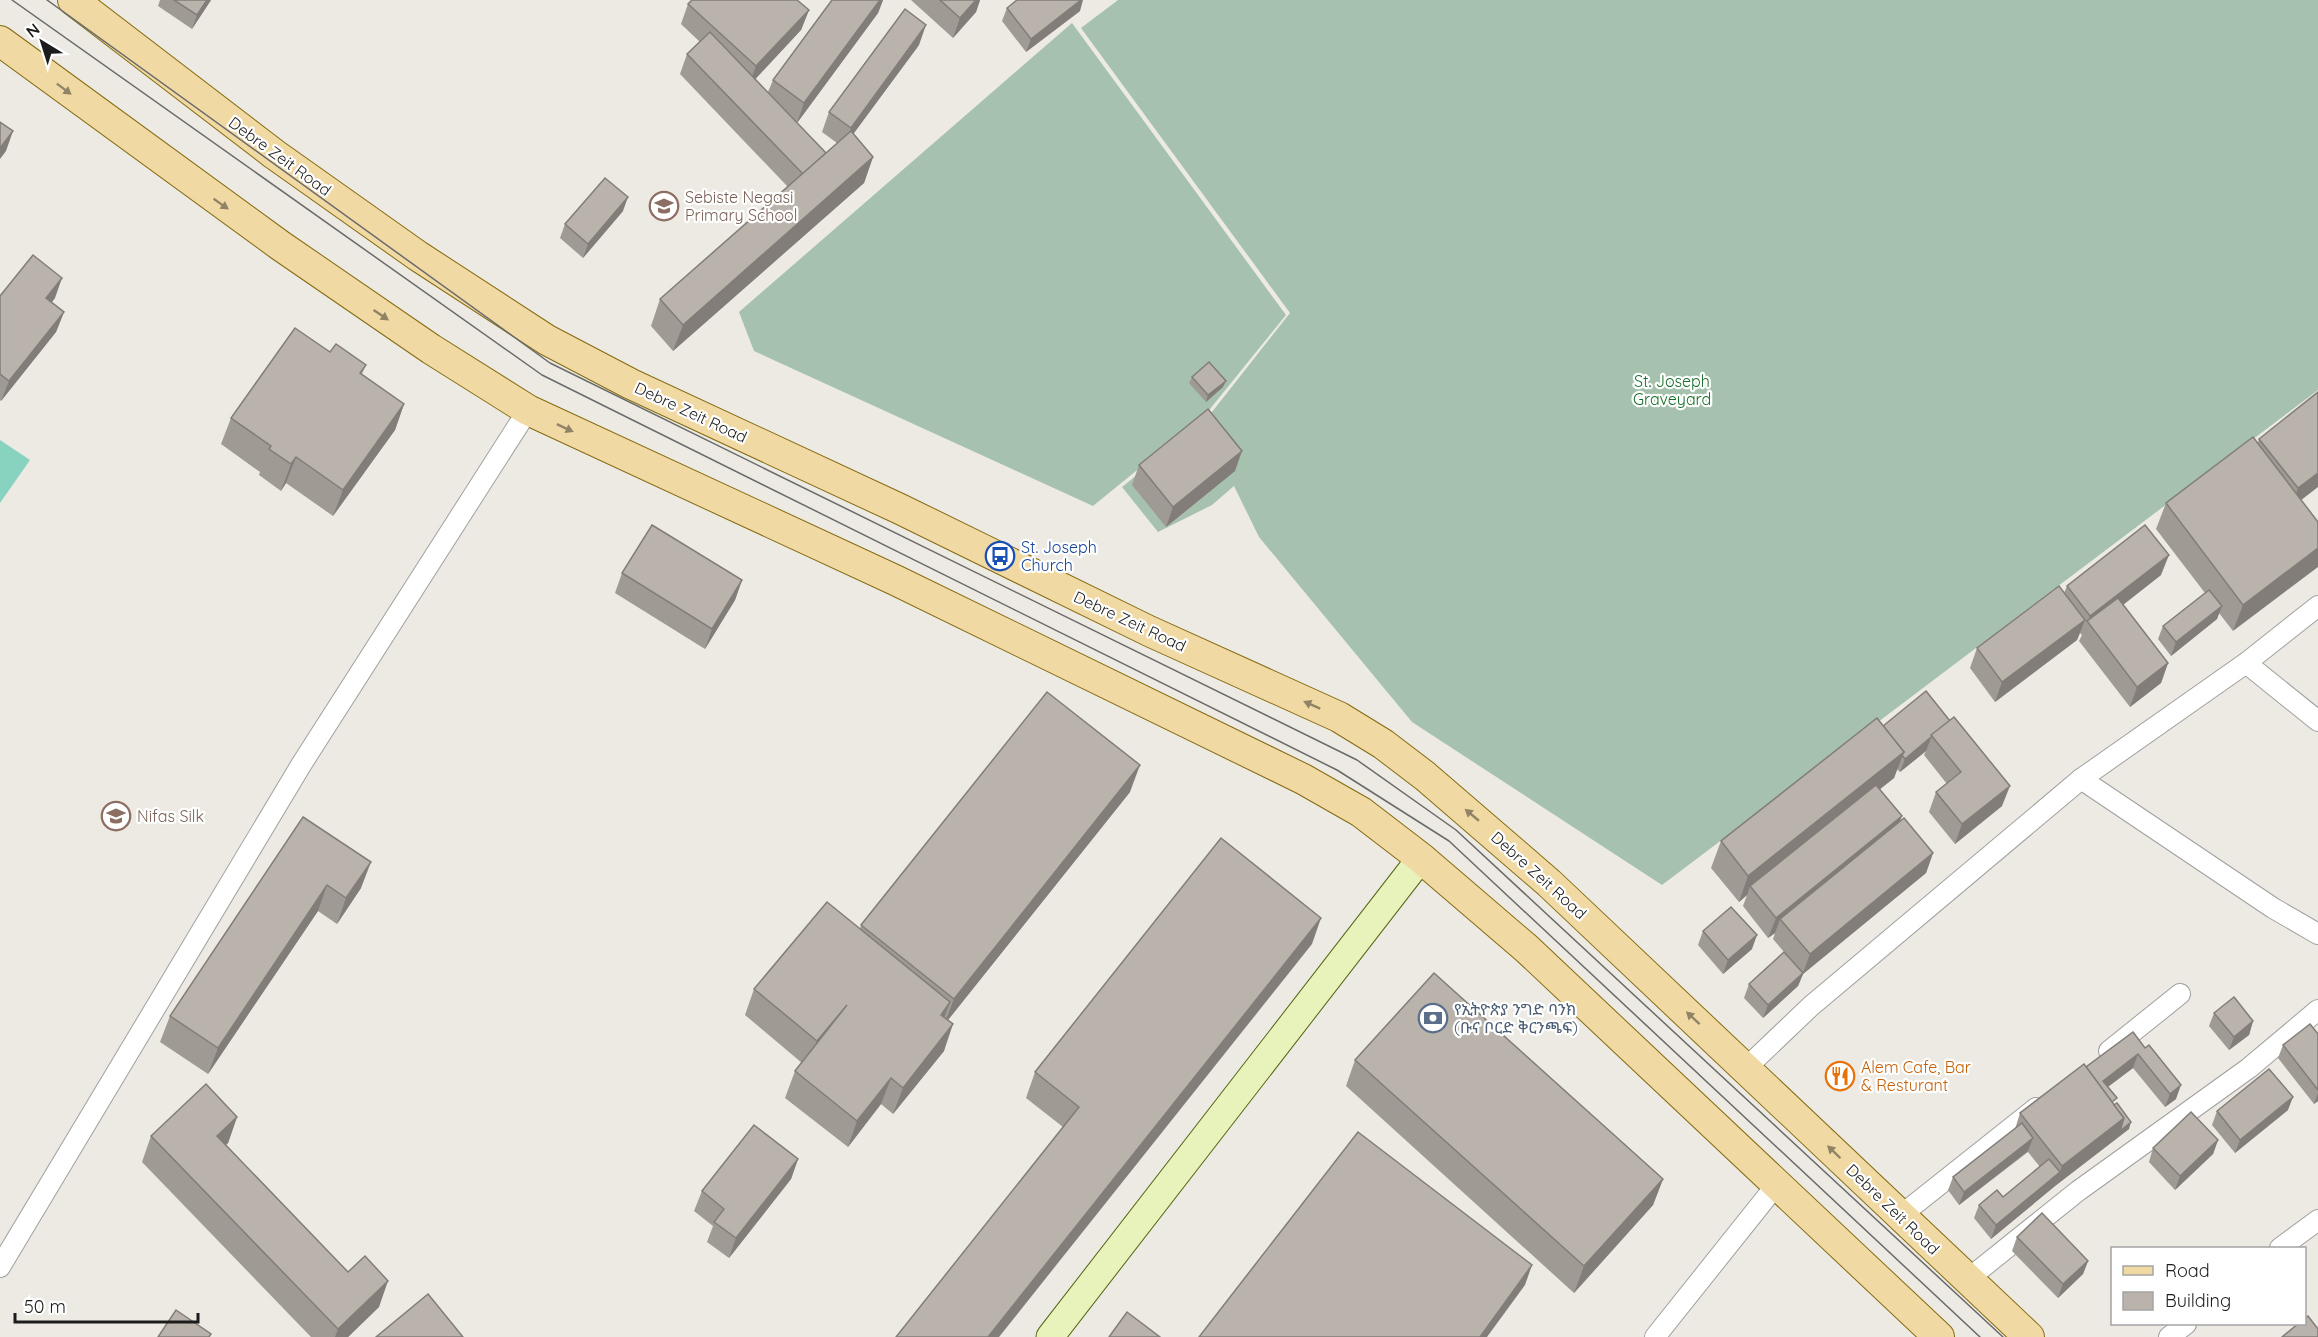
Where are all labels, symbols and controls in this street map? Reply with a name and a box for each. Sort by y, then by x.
north arrow [12,12,72,72]
text: N [22,19,44,42]
one-way arrow [55,83,71,95]
street label: Debre Zeit Road [225,112,335,200]
place label: Sebiste Negasi Primary School [685,187,797,225]
school or university icon: Sebiste Negasi Primary School [648,190,680,222]
one-way arrow [212,198,228,210]
one-way arrow [373,309,389,321]
park label: St. Joseph Graveyard [1633,371,1711,409]
street label: Debre Zeit Road [632,377,750,447]
one-way arrow [557,423,574,432]
place label: St. Joseph Church [1021,537,1097,575]
bus stop icon: St. Joseph Church [984,540,1016,572]
street label: Debre Zeit Road [1071,586,1189,656]
one-way arrow [1303,700,1321,710]
school or university icon: Nifas Silk [100,800,132,832]
place label: Nifas Silk [137,806,204,826]
one-way arrow [1464,809,1480,822]
street label: Debre Zeit Road [1487,827,1591,923]
place label: የኢትዮጵያ ንግድ ባንክ (ቡና ቦርድ ቅርንጫፍ) [1454,999,1578,1037]
bank icon: የኢትዮጵያ ንግድ ባንክ (ቡና ቦርድ ቅርንጫፍ) [1417,1002,1449,1034]
one-way arrow [1686,1011,1701,1025]
place label: Alem Cafe, Bar & Resturant [1861,1057,1971,1095]
restaurant icon: Alem Cafe, Bar & Resturant [1824,1060,1856,1092]
one-way arrow [1828,1146,1842,1160]
street label: Debre Zeit Road [1842,1160,1944,1258]
legend [2111,1247,2306,1325]
text: Road [2165,1259,2210,1282]
scale bar [15,1286,198,1324]
text: Building [2165,1289,2231,1312]
text: 50 m [24,1295,66,1318]

